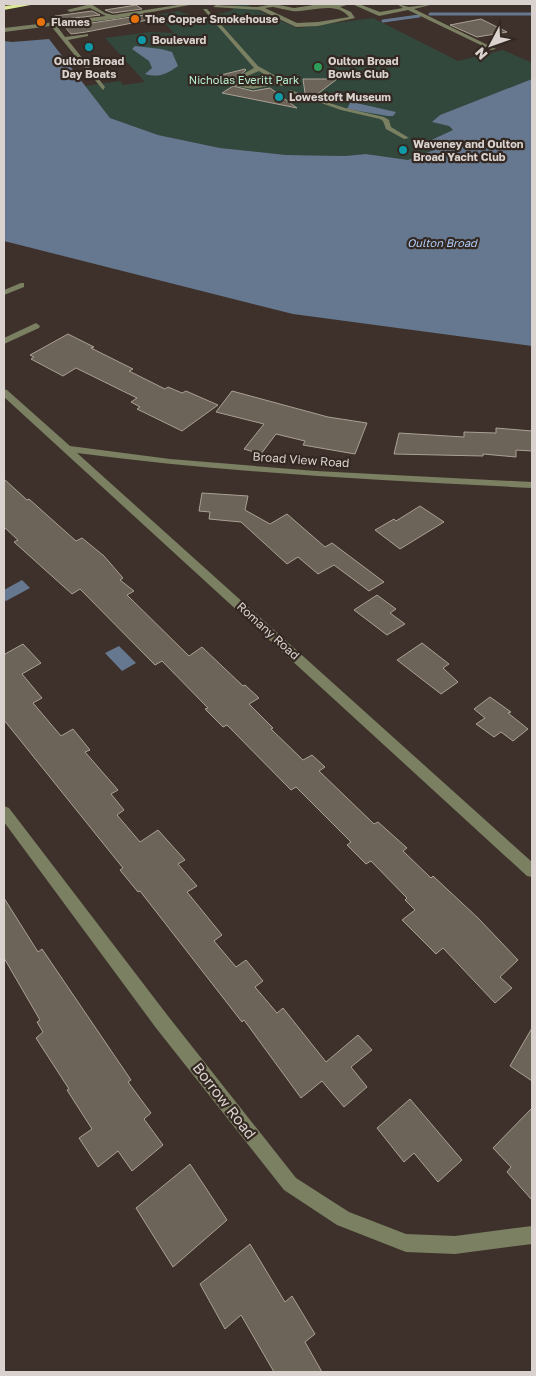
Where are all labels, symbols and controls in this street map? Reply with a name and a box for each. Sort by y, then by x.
place label: The Copper Smokehouse [145,12,279,25]
marker: The Copper Smokehouse [129,13,141,25]
place label: Flames [51,15,90,28]
marker: Flames [35,16,47,28]
north arrow [466,20,516,70]
place label: Boulevard [152,33,207,46]
marker: Boulevard [136,34,148,46]
marker: Oulton Broad Day Boats [83,41,95,53]
text: N [471,44,491,63]
place label: Oulton Broad Day Boats [54,54,124,80]
place label: Oulton Broad Bowls Club [328,54,399,80]
marker: Oulton Broad Bowls Club [312,61,324,73]
park label: Nicholas Everitt Park [189,73,299,86]
place label: Lowestoft Museum [289,90,391,103]
marker: Lowestoft Museum [273,91,285,103]
place label: Waveney and Oulton Broad Yacht Club [413,137,524,163]
marker: Waveney and Oulton Broad Yacht Club [397,144,409,156]
water label: Oulton Broad [407,236,478,249]
street label: Broad View Road [252,449,350,470]
street label: Romany Road [234,599,303,663]
street label: Borrow Road [189,1059,260,1142]

